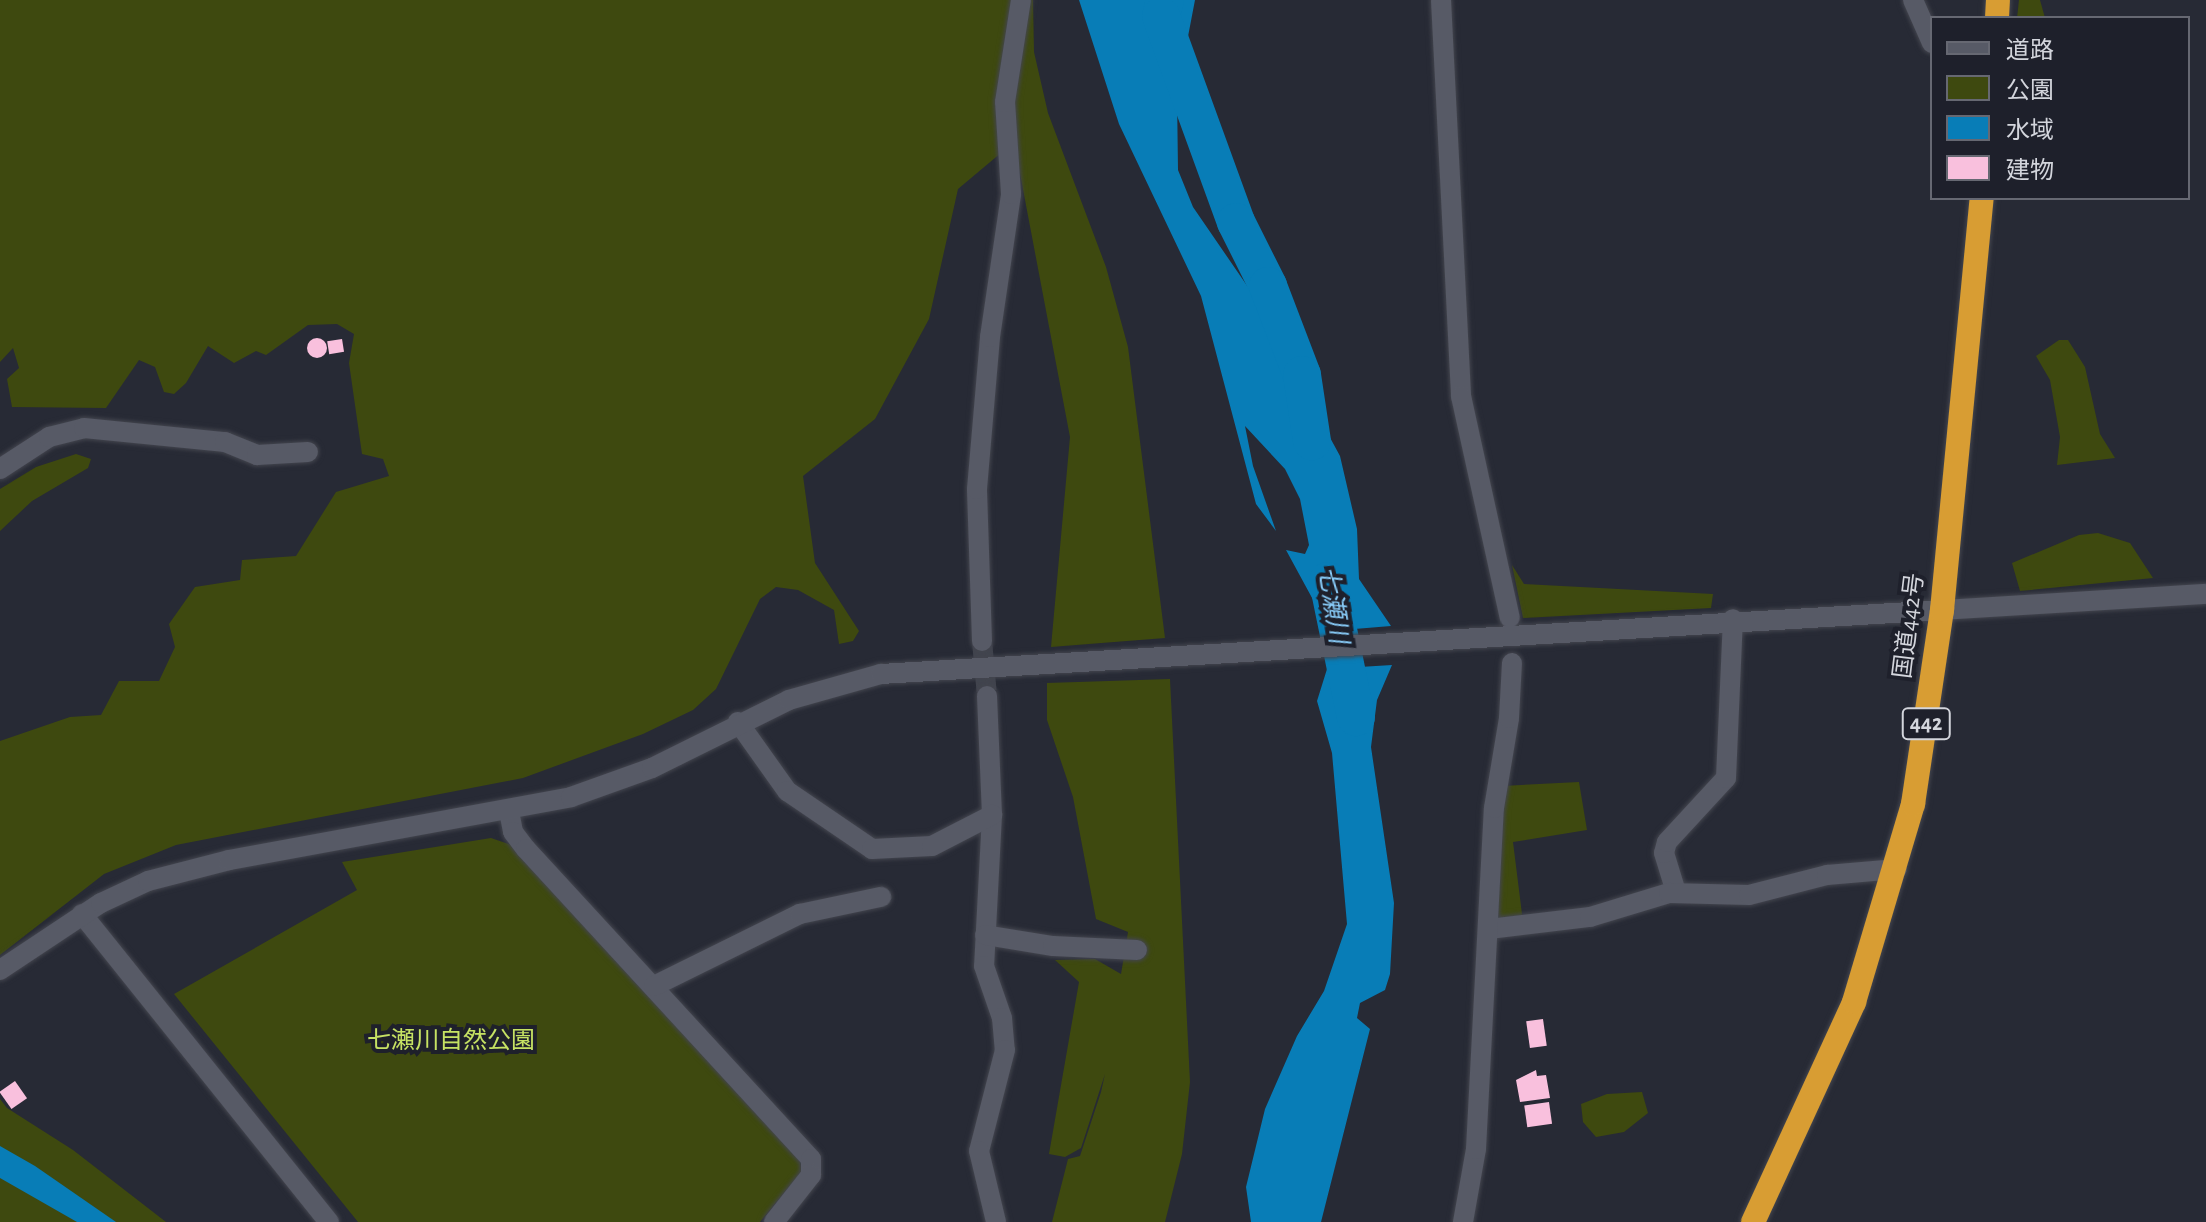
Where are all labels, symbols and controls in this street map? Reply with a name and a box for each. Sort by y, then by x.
legend [1930,16,2190,200]
text: 道路 [2006,39,2054,63]
text: 公園 [2006,79,2054,103]
text: 水域 [2006,119,2054,143]
text: 建物 [2006,159,2054,183]
water label: 七瀬川 [1310,564,1354,646]
street label: 国道442号 [1889,572,1931,680]
road number: 442 [1900,706,1952,742]
park label: 七瀬川自然公園 [367,1028,535,1056]

